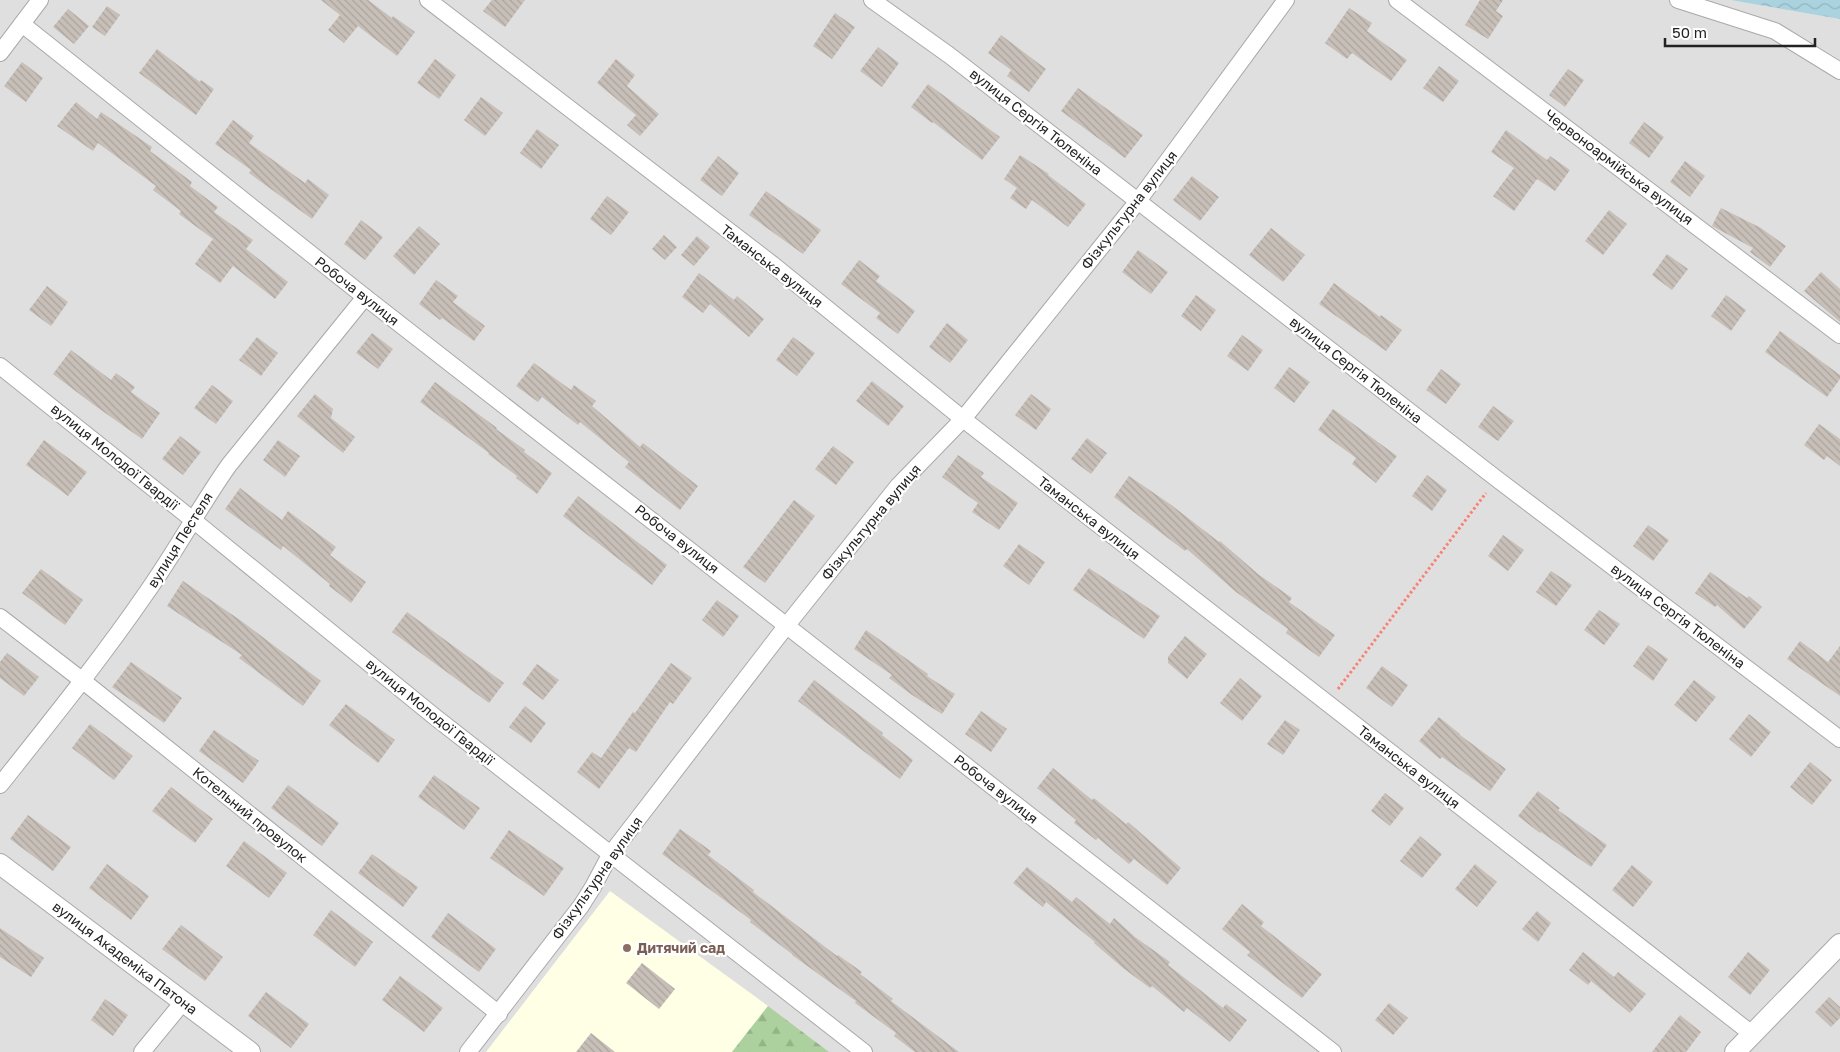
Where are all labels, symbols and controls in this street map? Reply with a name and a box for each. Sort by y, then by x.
scale bar [1665,15,1815,47]
text: 50 m [1672,23,1707,41]
street label: вулиця Сергія Тюленіна [967,65,1106,179]
street label: Червоноармійська вулиця [1542,105,1697,228]
street label: Фізкультурна вулиця [1077,147,1180,272]
street label: Таманська вулиця [718,220,827,311]
street label: Робоча вулиця [312,252,403,329]
street label: вулиця Сергія Тюленіна [1287,313,1426,427]
street label: вулиця Молодої Гвардії [48,400,184,514]
street label: Фізкультурна вулиця [817,460,924,583]
street label: Таманська вулиця [1035,472,1144,563]
street label: вулиця Пестеля [143,489,216,591]
street label: Робоча вулиця [632,500,723,577]
street label: вулиця Сергія Тюленіна [1608,560,1749,672]
street label: вулиця Молодої Гвардії [363,655,499,769]
street label: Таманська вулиця [1355,721,1464,812]
street label: Робоча вулиця [951,750,1042,827]
street label: Котельний провулок [190,763,311,866]
street label: Фізкультурна вулиця [548,813,645,942]
street label: вулиця Академіка Патона [49,898,201,1018]
place label: Дитячий сад [637,939,725,956]
marker: Дитячий сад [621,942,633,954]

